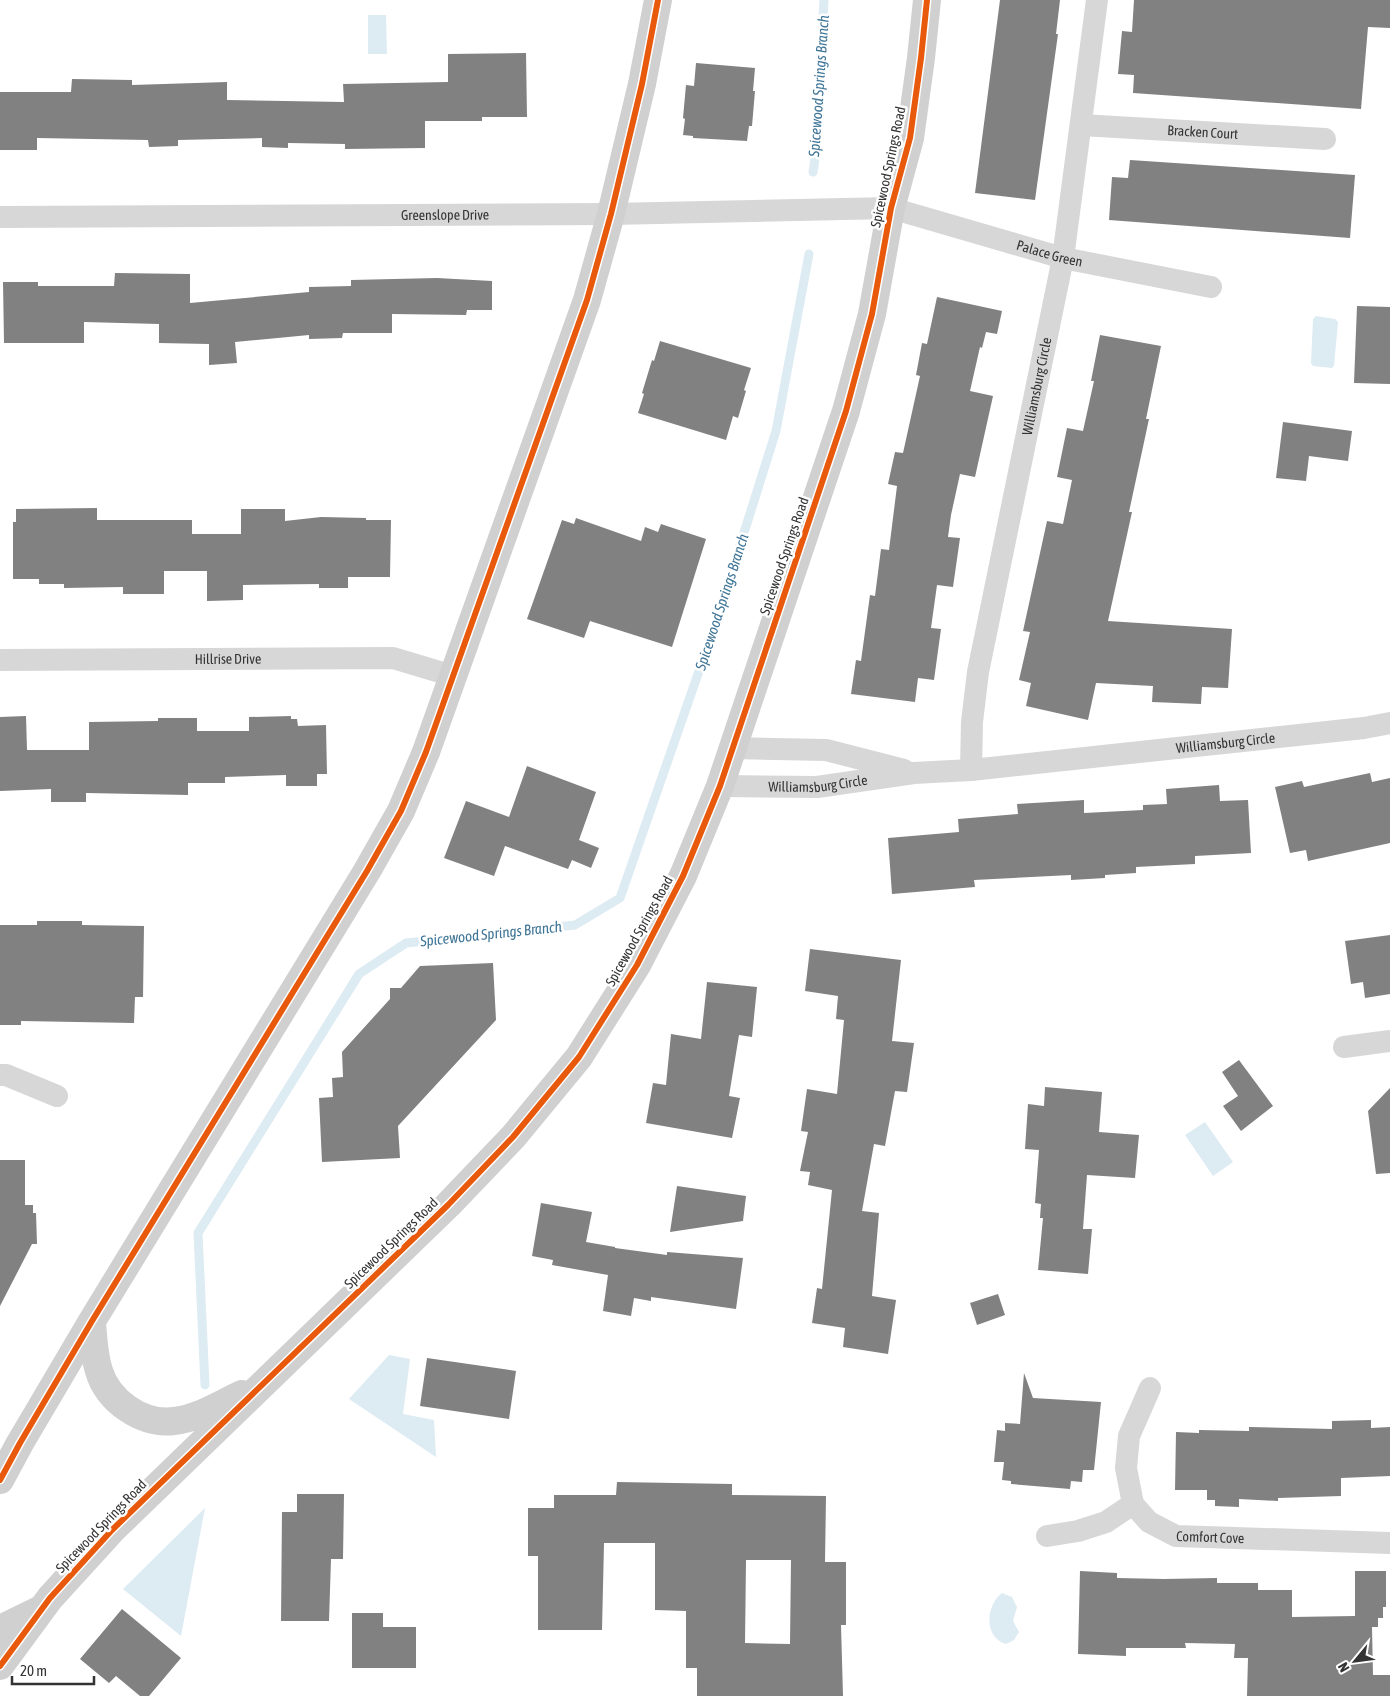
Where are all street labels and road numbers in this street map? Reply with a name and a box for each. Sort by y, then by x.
street label: Spicewood Springs Road [867,105,909,229]
street label: Bracken Court [1167,122,1239,142]
street label: Greenslope Drive [401,207,489,223]
street label: Palace Green [1015,237,1084,270]
street label: Williamsburg Circle [1019,336,1054,437]
street label: Spicewood Springs Road [756,495,812,617]
street label: Hillrise Drive [195,651,261,667]
street label: Williamsburg Circle [1175,730,1276,756]
street label: Williamsburg Circle [768,772,868,795]
street label: Spicewood Springs Road [602,873,676,989]
street label: Spicewood Springs Road [341,1194,441,1292]
street label: Spicewood Springs Road [52,1476,150,1576]
street label: Comfort Cove [1176,1528,1245,1546]

